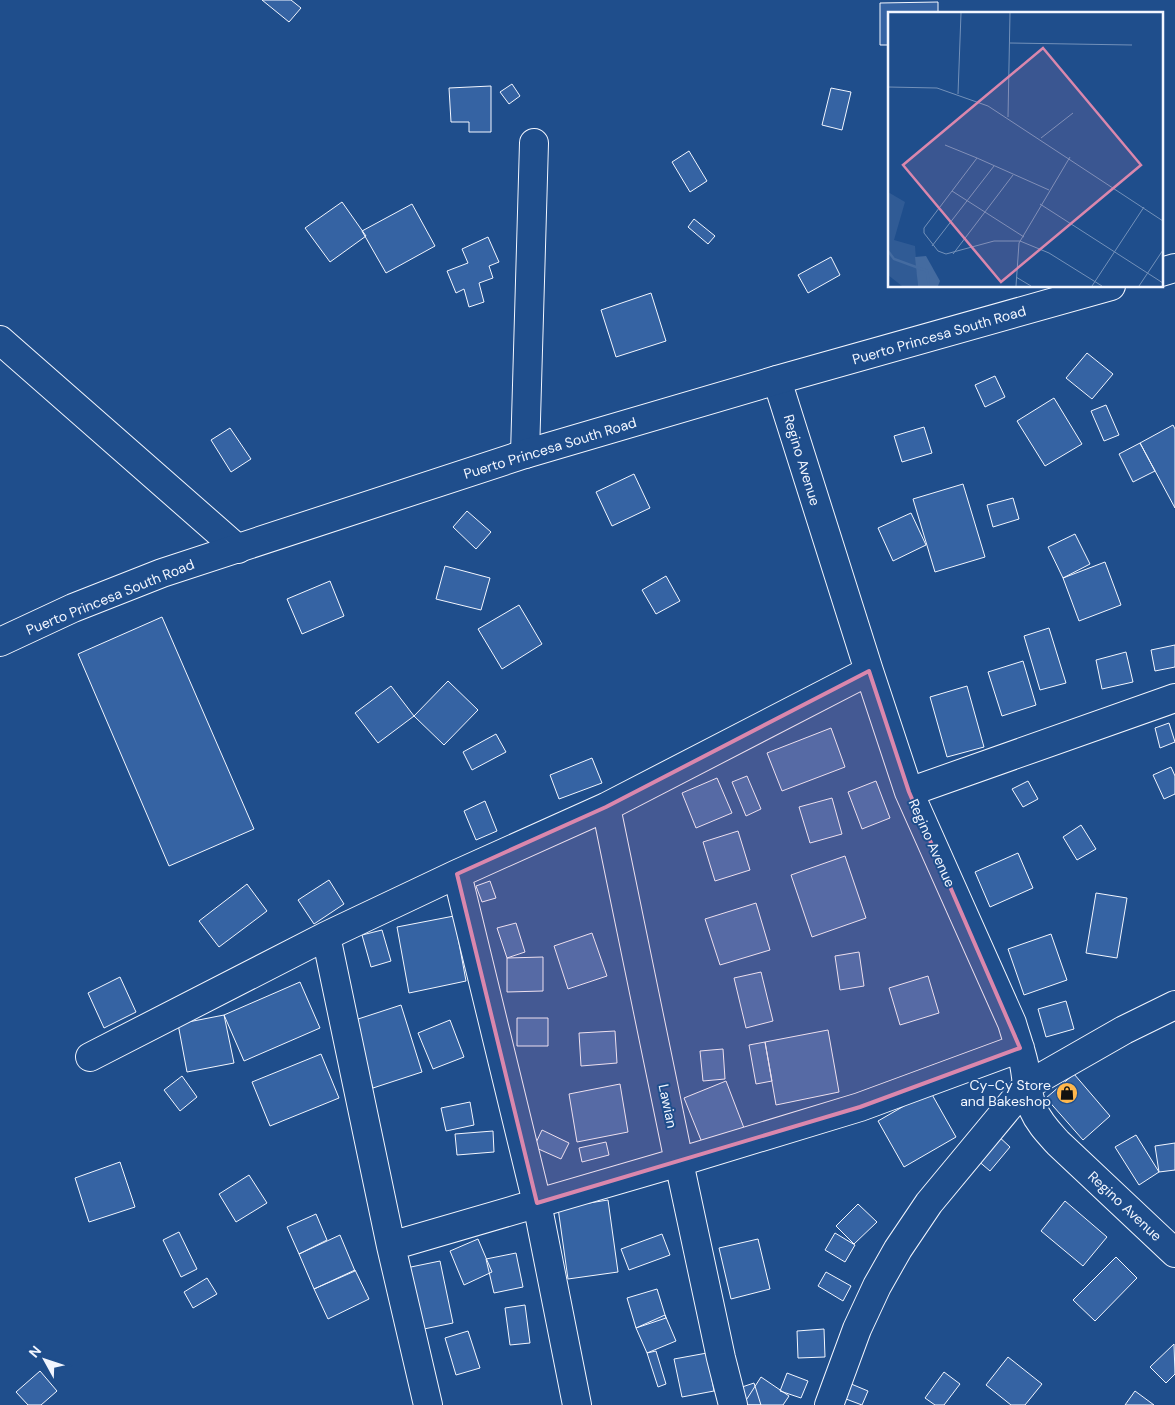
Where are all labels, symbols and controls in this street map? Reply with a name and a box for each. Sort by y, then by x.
inset map [888,12,1162,288]
street label: Puerto Princesa South Road [850,302,1028,368]
street label: Regino Avenue [780,412,824,508]
street label: Puerto Princesa South Road [461,413,639,483]
street label: Puerto Princesa South Road [23,555,197,639]
street label: Regino Avenue [905,796,959,890]
place label: Cy-Cy Store and Bakeshop [960,1076,1051,1110]
shop icon: Cy-Cy Store and Bakeshop [1055,1081,1079,1105]
street label: Lawian [655,1082,681,1130]
street label: Regino Avenue [1084,1167,1166,1245]
north arrow [20,1335,70,1385]
text: N [25,1342,45,1361]

